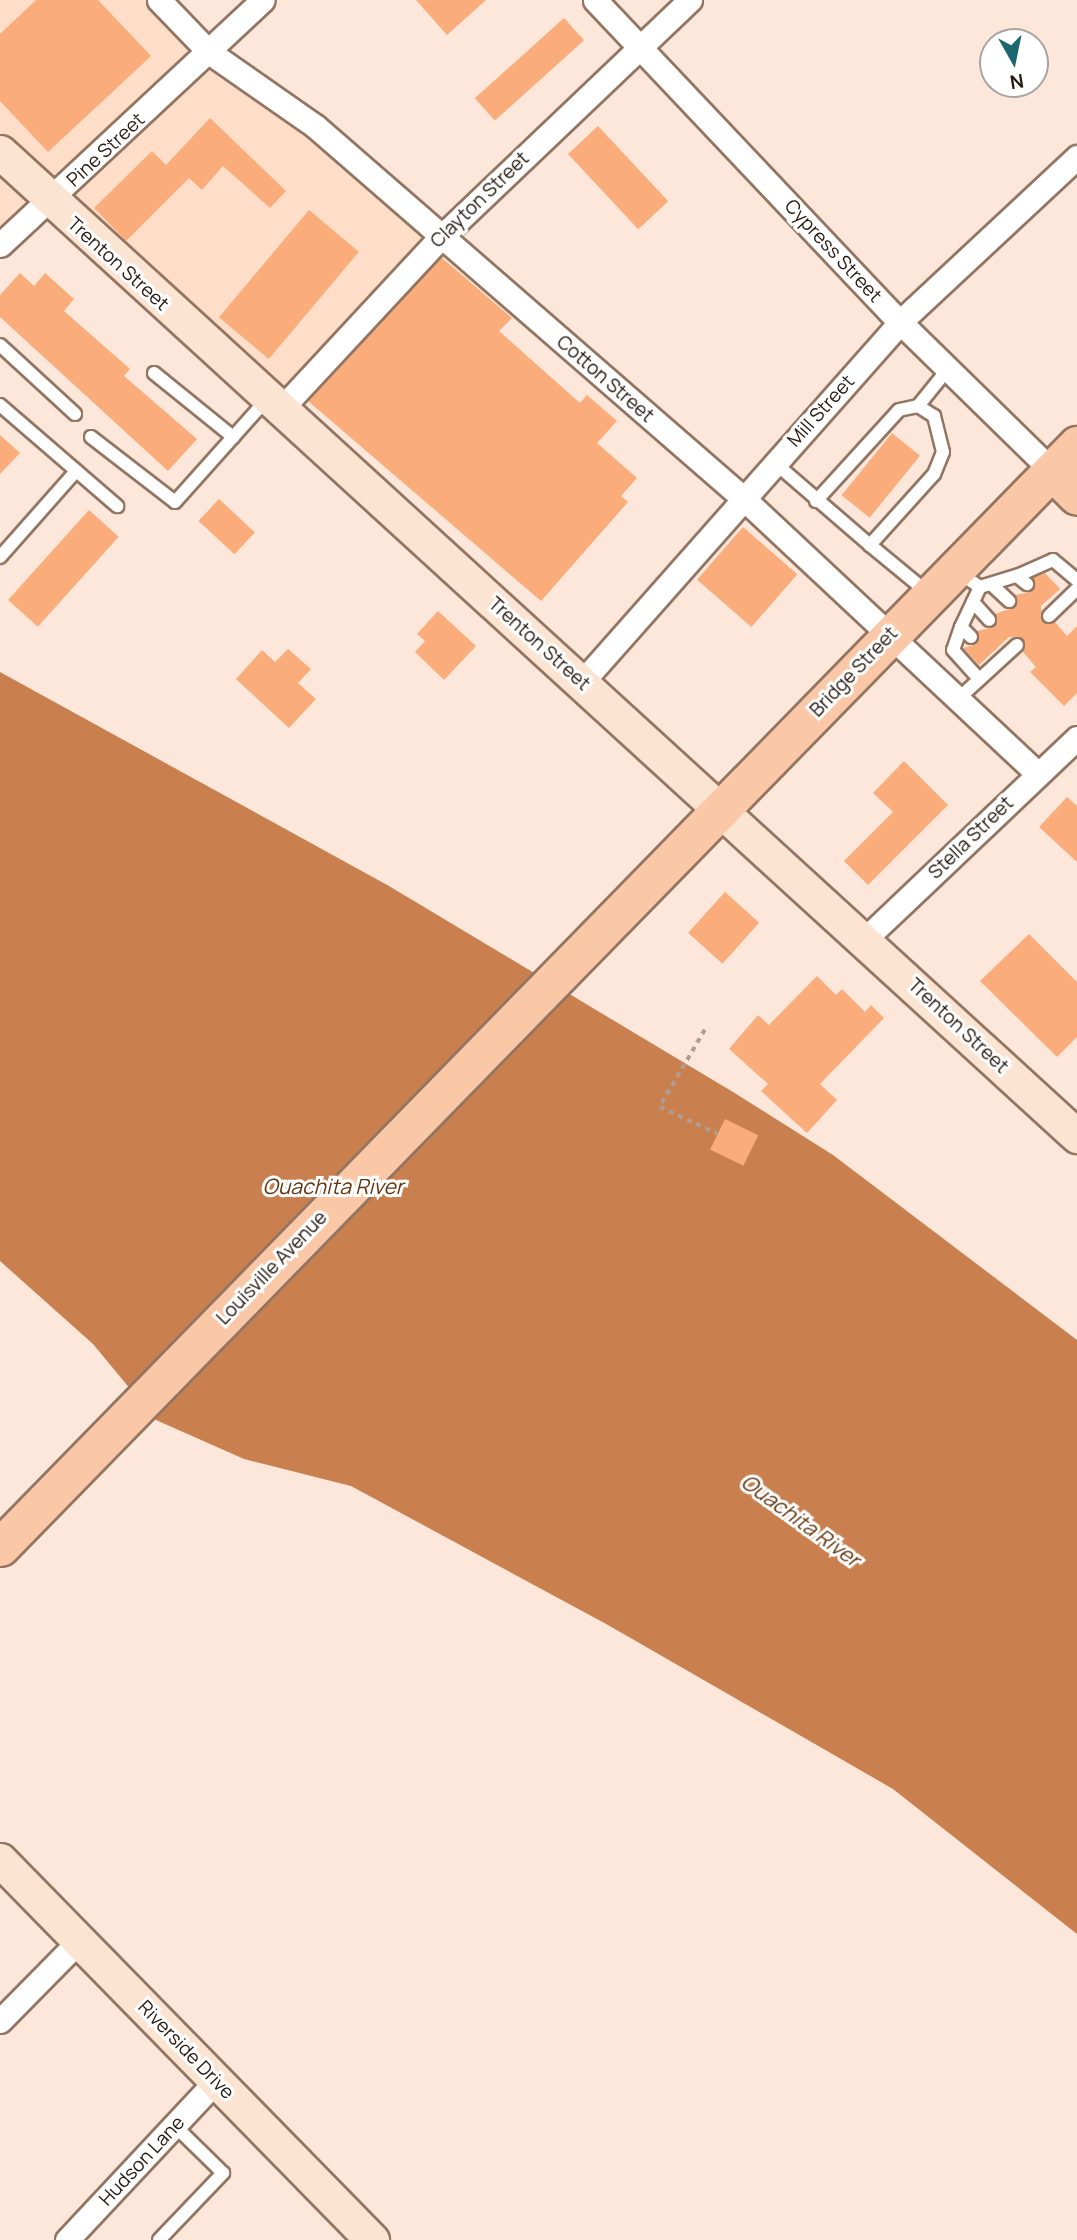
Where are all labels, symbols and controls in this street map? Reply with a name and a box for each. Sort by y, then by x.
north arrow [979,28,1049,98]
text: N [1008,68,1026,96]
street label: Pine Street [62,108,150,192]
street label: Clayton Street [426,147,534,253]
street label: Cypress Street [780,195,886,307]
street label: Trenton Street [63,213,173,315]
street label: Cotton Street [552,331,658,427]
street label: Mill Street [783,370,859,452]
street label: Trenton Street [484,593,594,695]
street label: Bridge Street [805,622,903,722]
street label: Stella Street [924,792,1018,884]
street label: Trenton Street [903,974,1013,1078]
water label: Ouachita River [263,1173,403,1199]
street label: Louisville Avenue [212,1206,332,1330]
water label: Ouachita River [737,1468,865,1572]
street label: Riverside Drive [133,1996,239,2104]
street label: Hudson Lane [95,2111,189,2211]

